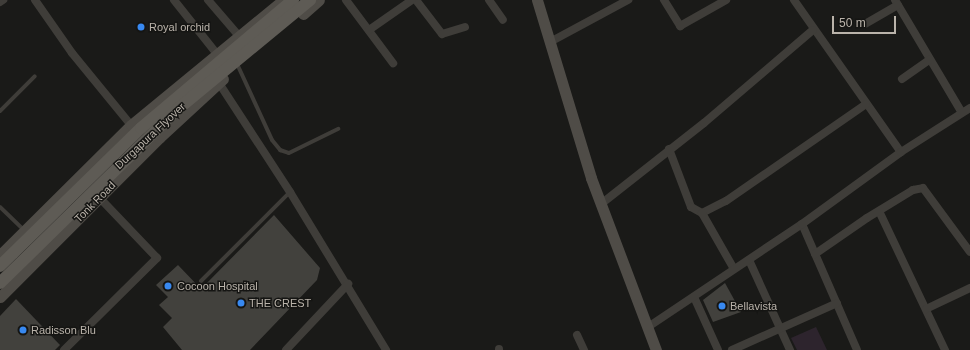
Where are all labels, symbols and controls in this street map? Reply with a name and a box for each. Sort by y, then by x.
scale bar [834,8,898,34]
text: 50 m [839,16,866,30]
place label: Royal orchid [149,20,210,34]
marker: Royal orchid [136,22,146,32]
street label: Durgapura Flyover [112,100,188,172]
street label: Tonk Road [72,179,118,225]
place label: Cocoon Hospital [177,279,258,293]
marker: Cocoon Hospital [162,280,174,292]
place label: THE CREST [249,296,311,310]
marker: THE CREST [236,298,246,308]
place label: Bellavista [730,299,777,313]
marker: Bellavista [717,301,727,311]
place label: Radisson Blu [31,323,96,337]
marker: Radisson Blu [18,325,28,335]

